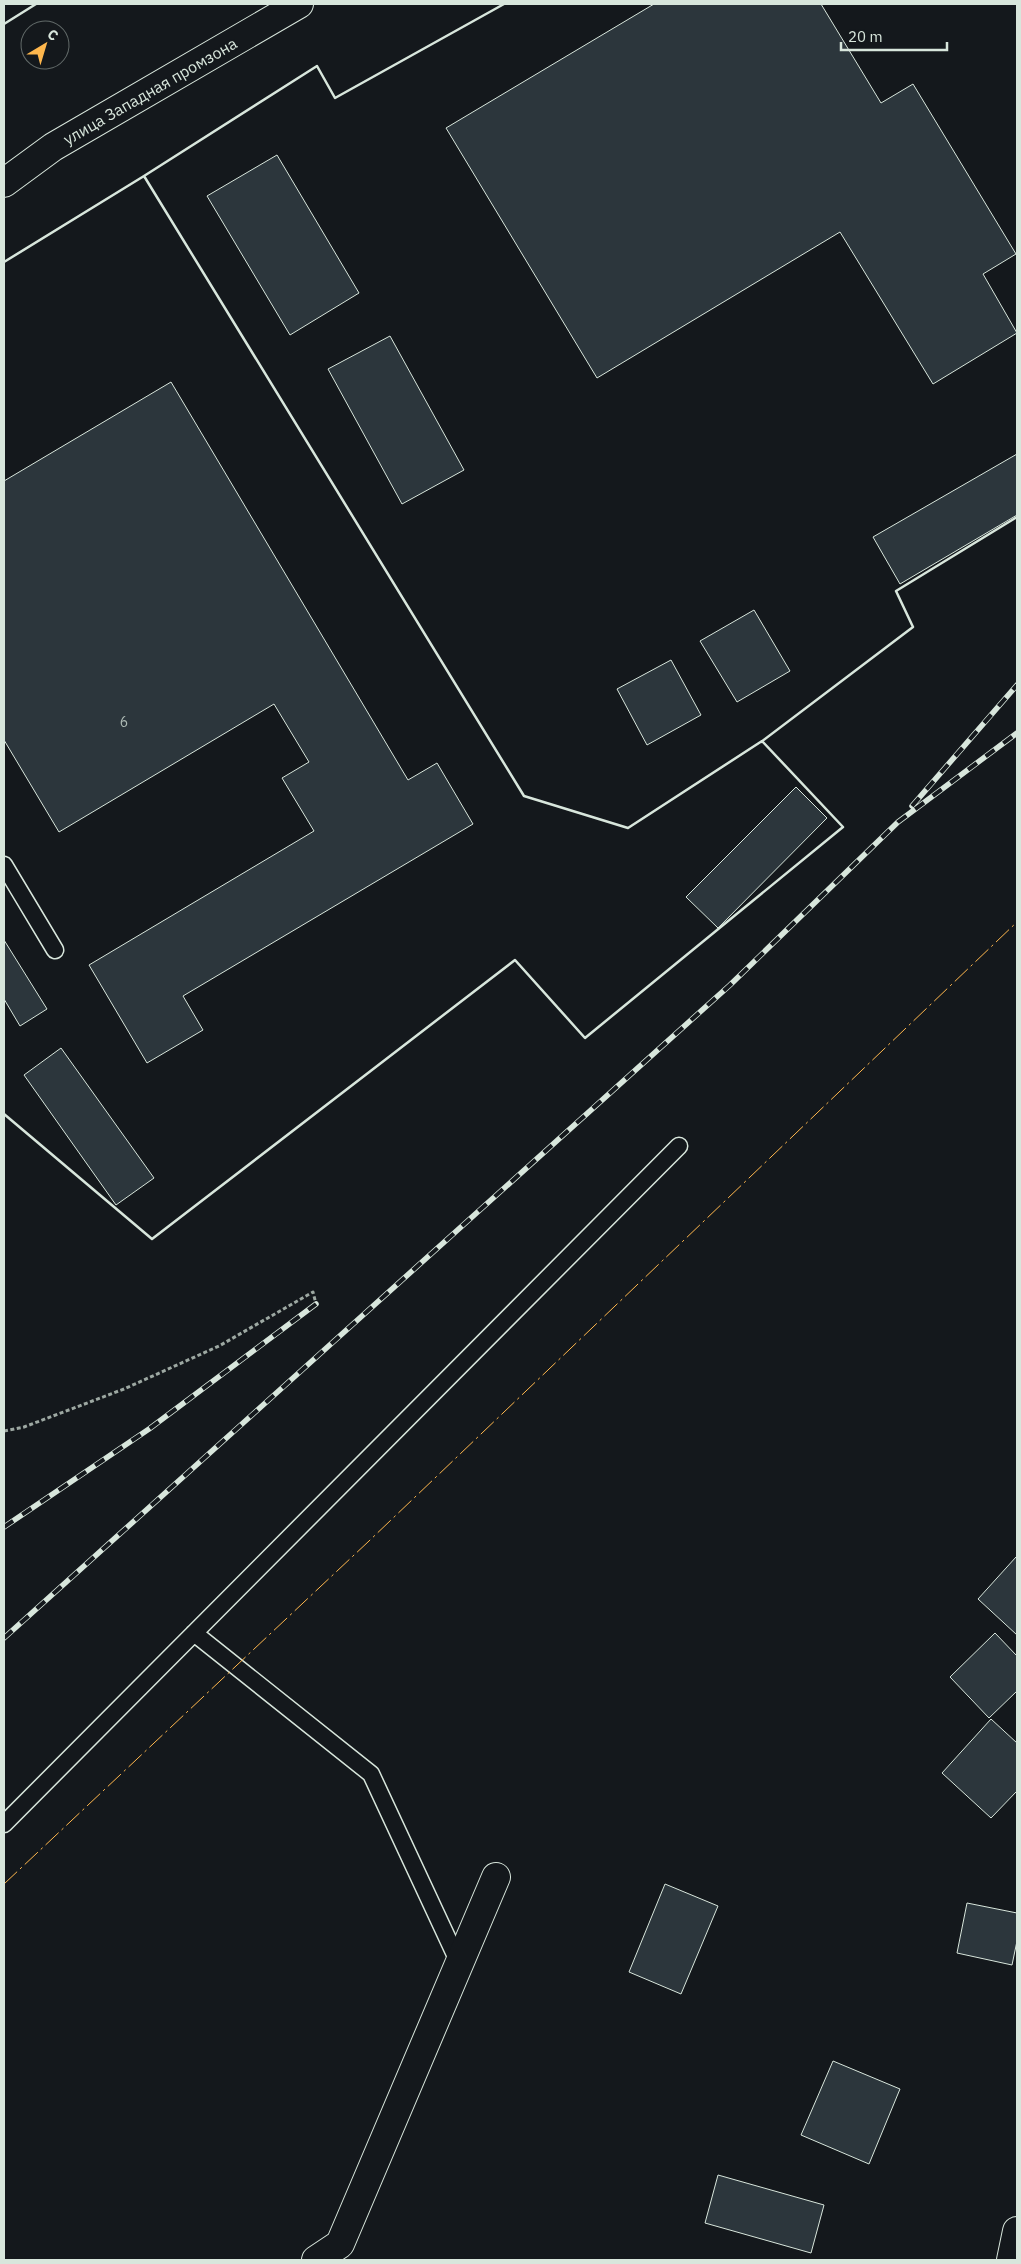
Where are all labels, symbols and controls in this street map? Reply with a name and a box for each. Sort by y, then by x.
north arrow [20,20,70,70]
scale bar [841,20,947,52]
text: С [44,25,62,45]
text: 20 m [848,27,883,46]
street label: улица Западная промзона [59,33,241,149]
house number: 6 [120,713,128,731]

